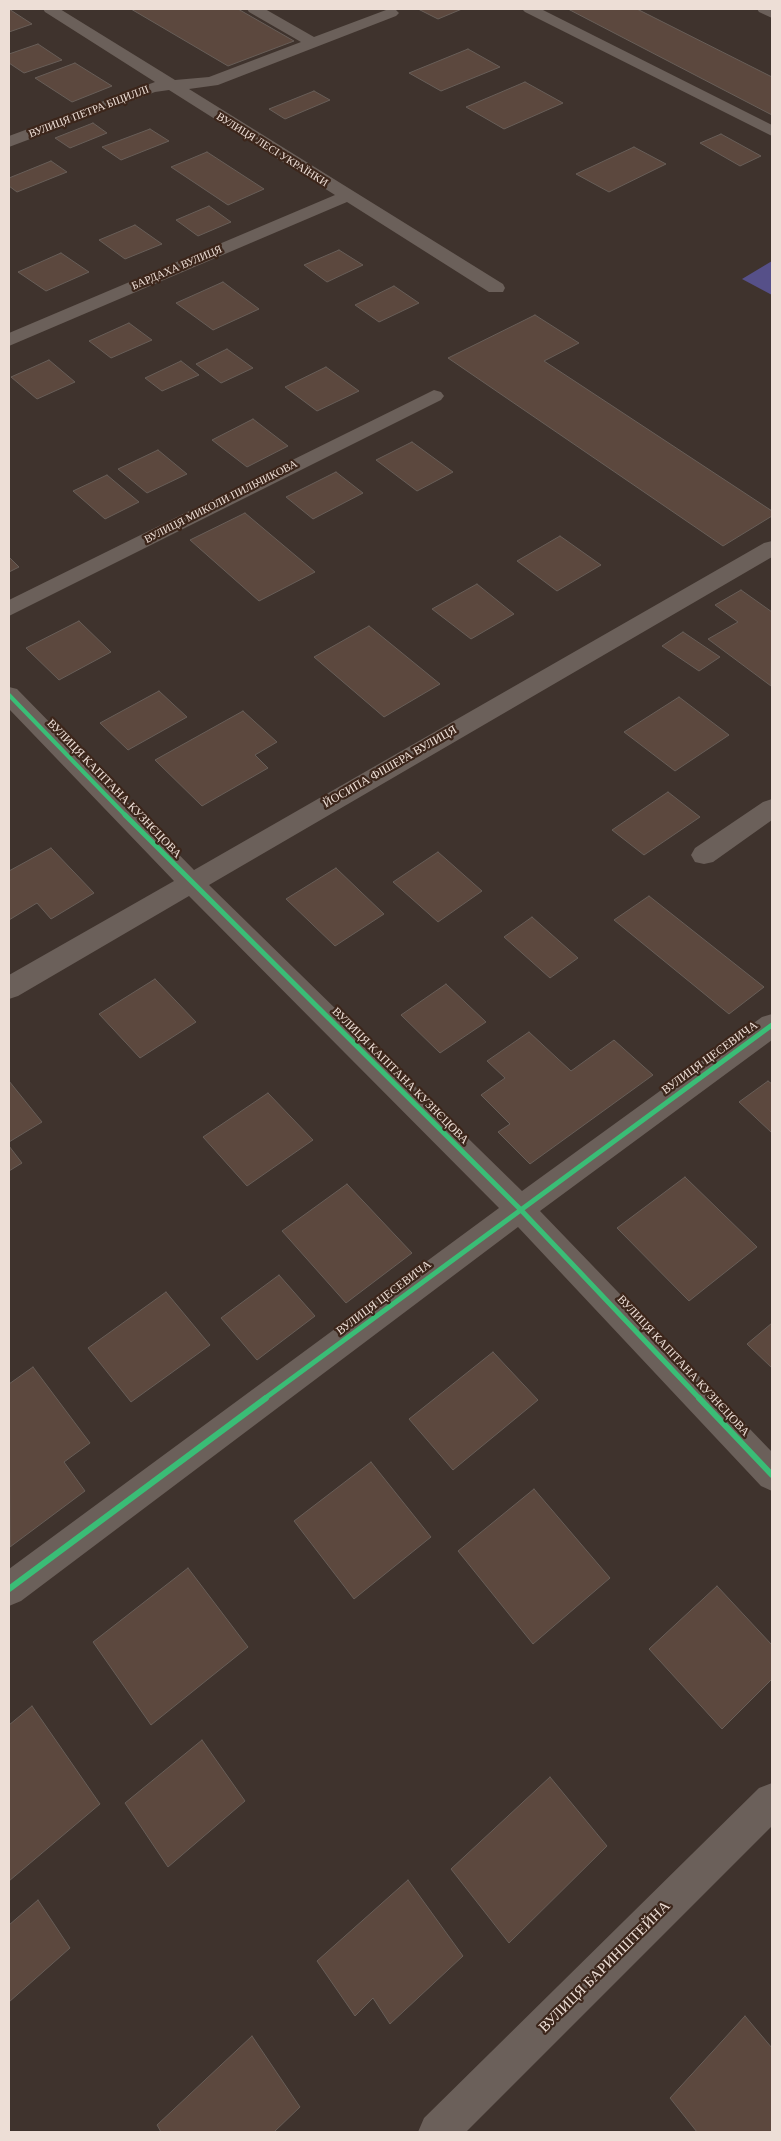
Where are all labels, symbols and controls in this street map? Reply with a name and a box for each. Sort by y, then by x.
street label: ВУЛИЦЯ ПЕТРА БІЦИЛЛІ [27,83,151,141]
street label: ВУЛИЦЯ ЛЕСІ УКРАЇНКИ [214,110,330,190]
street label: БАРДАХА ВУЛИЦЯ [130,243,224,293]
street label: ВУЛИЦЯ МИКОЛИ ПИЛЬЧИКОВА [142,458,300,546]
street label: ВУЛИЦЯ КАПІТАНА КУЗНЄЦОВА [44,717,184,861]
street label: ЙОСИПА ФІШЕРА ВУЛИЦЯ [321,723,459,811]
street label: ВУЛИЦЯ КАПІТАНА КУЗНЄЦОВА [329,1005,471,1147]
street label: ВУЛИЦЯ ЦЕСЕВИЧА [659,1018,761,1098]
street label: ВУЛИЦЯ ЦЕСЕВИЧА [334,1258,434,1338]
street label: ВУЛИЦЯ КАПІТАНА КУЗНЄЦОВА [614,1293,752,1439]
street label: ВУЛИЦЯ БАРИНШТЕЙНА [536,1898,674,2036]

